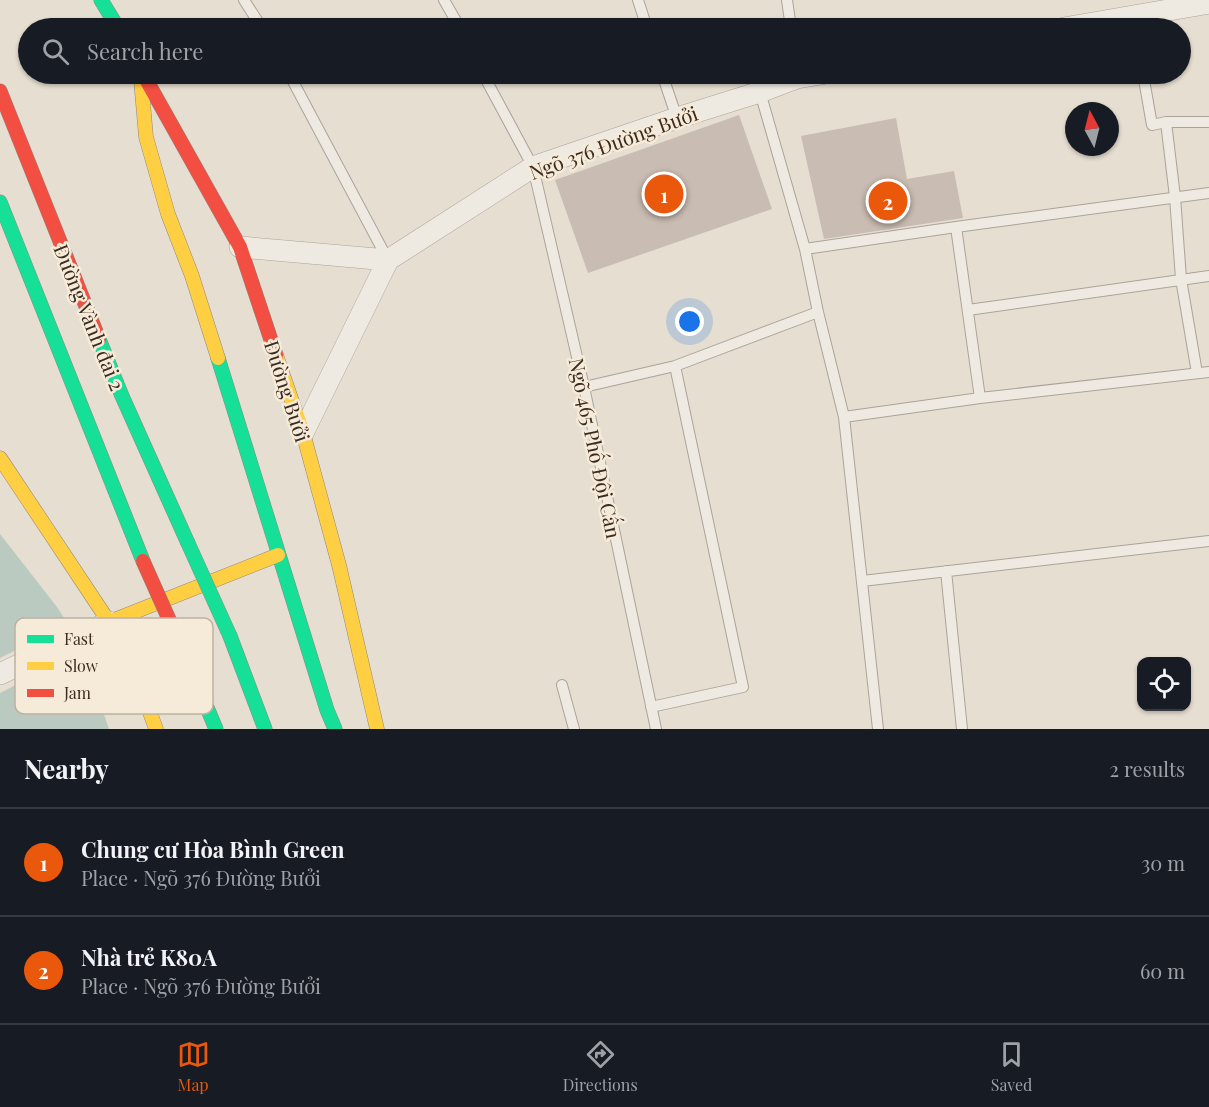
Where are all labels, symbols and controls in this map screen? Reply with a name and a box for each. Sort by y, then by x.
search box [18,18,1191,84]
icon: search [39,35,72,68]
text: Search here [87,36,203,66]
street label: Ngõ 376 Đường Bưởi [525,99,701,185]
north arrow [1065,102,1119,156]
pin: 1 [644,172,684,216]
pin: 2 [868,178,908,224]
street label: Đường Vành đai 2 [48,240,132,394]
your location [675,307,704,336]
street label: Đường Bưởi [259,337,317,445]
street label: Ngõ 465 Phố Đội Cấn [564,355,629,541]
legend [15,618,213,714]
text: Fast [64,628,94,649]
text: Slow [64,655,99,676]
map controls [1137,657,1191,711]
button: locate [1137,657,1191,711]
text: Jam [63,682,91,703]
text: Nearby [24,751,109,786]
text: 2 results [1110,755,1185,782]
text: Chung cư Hòa Bình Green [81,834,345,864]
text: 1 [40,849,47,876]
text: 30 m [1141,849,1185,876]
text: Place · Ngõ 376 Đường Bưởi [81,864,321,891]
text: Nhà trẻ K80A [81,942,217,972]
text: 2 [38,957,49,984]
text: 60 m [1140,957,1185,984]
text: Place · Ngõ 376 Đường Bưởi [81,972,321,999]
tab: Map [177,1038,210,1095]
tab: Directions [563,1038,638,1095]
tab: Saved [991,1038,1032,1095]

